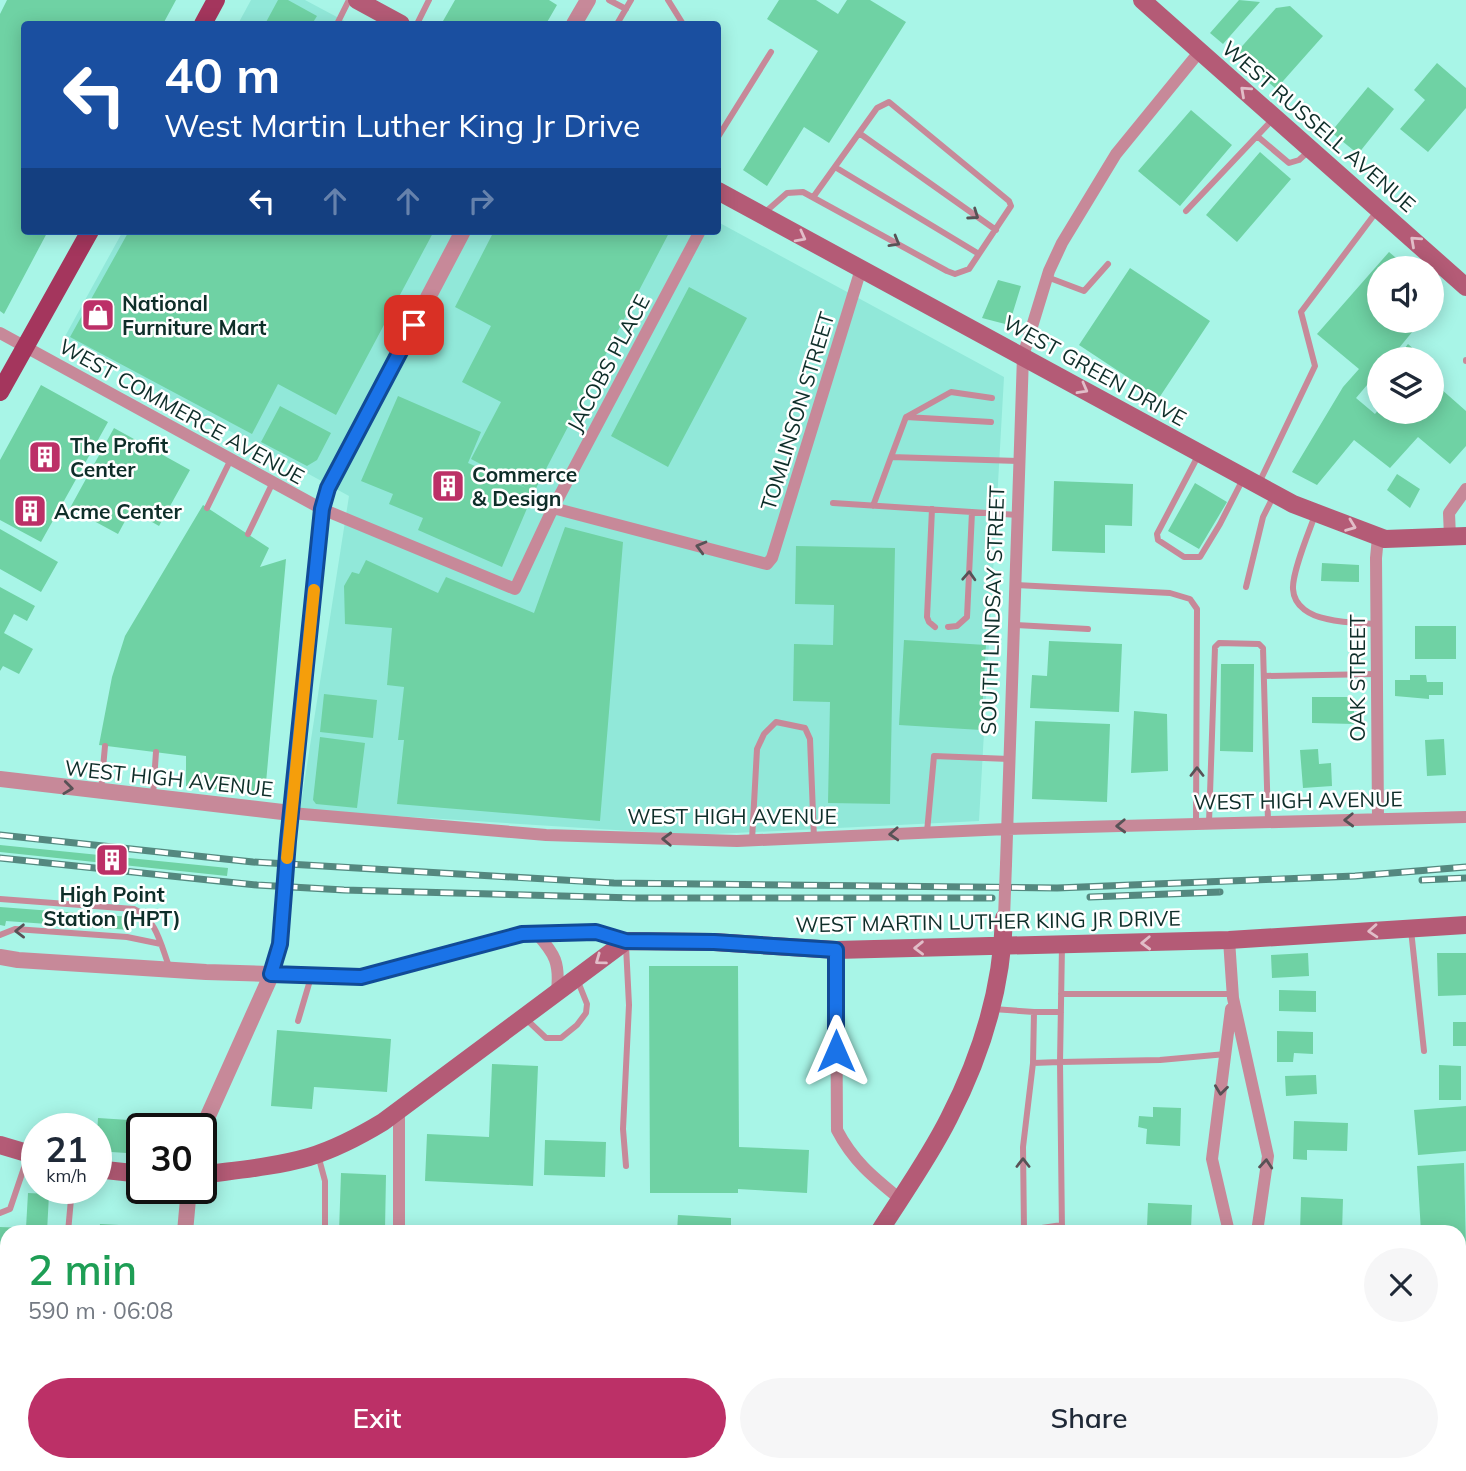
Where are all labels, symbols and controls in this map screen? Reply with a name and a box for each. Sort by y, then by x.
street label: WEST RUSSELL AVENUE [1217,35,1421,217]
text: 40 m [164,44,280,105]
icon: left [49,49,140,140]
one-way arrow [1240,87,1253,99]
text: West Martin Luther King Jr Drive [164,105,640,145]
icon: left [243,182,281,220]
icon: ahead [316,182,354,220]
icon: ahead [389,182,427,220]
icon: right [462,182,500,220]
one-way arrow [966,207,979,219]
one-way arrow [794,229,807,242]
one-way arrow [887,234,900,247]
one-way arrow [1411,237,1424,249]
map controls [1367,256,1444,424]
button: sound [1367,256,1444,333]
place label: National Furniture Mart [122,290,267,340]
street label: JACOBS PLACE [561,290,655,436]
pin [384,295,444,355]
shop icon: National Furniture Mart [79,296,117,334]
icon: arrive [395,306,433,344]
street label: TOMLINSON STREET [754,308,840,513]
street label: WEST GREEN DRIVE [999,309,1191,431]
street label: WEST COMMERCE AVENUE [55,333,309,489]
button: layers [1367,347,1444,424]
one-way arrow [1076,381,1088,394]
place label: The Profit Center [70,432,168,482]
building icon: The Profit Center [26,438,64,476]
place label: Commerce & Design [472,461,577,511]
building icon: Commerce & Design [429,467,467,505]
street label: SOUTH LINDSAY STREET [975,485,1009,735]
building icon: Acme Center [11,492,49,530]
place label: Acme Center [54,498,183,524]
one-way arrow [1344,518,1356,532]
one-way arrow [695,540,707,555]
one-way arrow [961,570,976,581]
street label: OAK STREET [1344,614,1370,742]
street label: WEST HIGH AVENUE [63,754,275,802]
one-way arrow [1189,766,1205,776]
one-way arrow [62,781,73,796]
street label: WEST HIGH AVENUE [1193,785,1403,815]
street label: WEST HIGH AVENUE [627,803,837,829]
one-way arrow [1343,812,1354,827]
one-way arrow [1116,818,1127,833]
one-way arrow [888,827,899,842]
one-way arrow [661,831,672,846]
building icon: High Point Station (HPT) [93,841,131,879]
place label: High Point Station (HPT) [43,881,181,931]
street label: WEST MARTIN LUTHER KING JR DRIVE [795,905,1181,937]
one-way arrow [14,923,25,939]
one-way arrow [1368,923,1379,938]
one-way arrow [1141,935,1152,950]
one-way arrow [913,940,924,956]
one-way arrow [595,952,608,964]
position arrow [799,1014,873,1088]
one-way arrow [1214,1084,1229,1096]
speed limit sign: 30 [126,1113,217,1204]
text: 21 [45,1127,88,1171]
one-way arrow [1016,1157,1031,1168]
one-way arrow [1258,1159,1273,1170]
text: km/h [46,1164,87,1187]
text: 2 min [28,1243,137,1296]
button: close [1364,1248,1438,1322]
text: 590 m · 06:08 [28,1296,173,1325]
button: Exit [28,1378,726,1458]
button: Share [740,1378,1438,1458]

